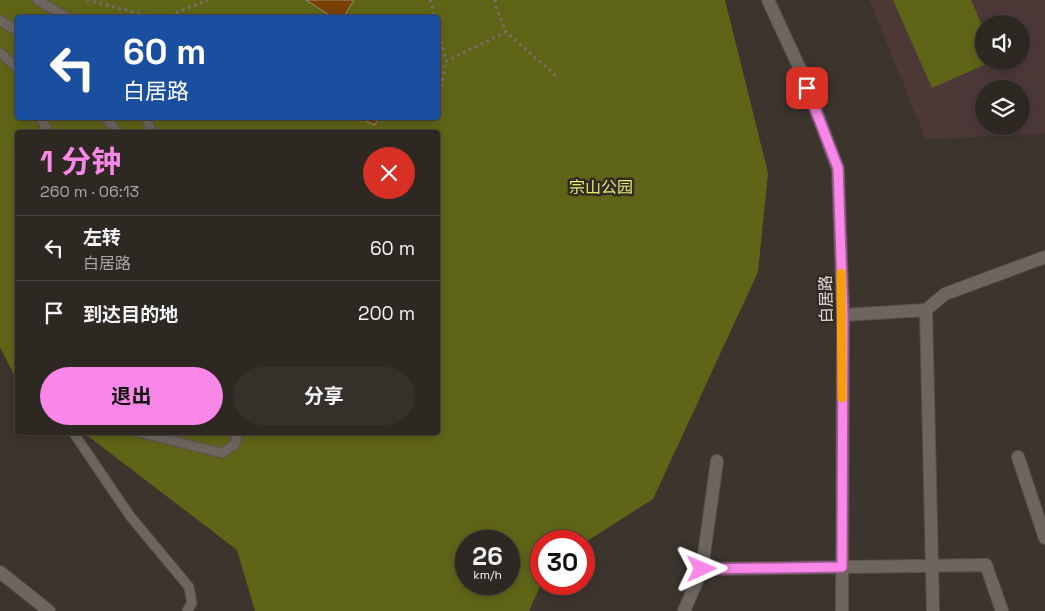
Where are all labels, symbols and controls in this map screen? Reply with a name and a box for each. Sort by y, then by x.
map controls [975,15,1030,135]
button: sound [975,15,1030,70]
text: 60 m [123,30,206,74]
icon: left [40,35,105,100]
pin [786,67,828,109]
icon: arrive [793,74,821,102]
text: 白居路 [123,77,189,105]
button: layers [975,80,1030,135]
text: 1 分钟 [40,142,121,181]
button: close [363,147,415,199]
park label: 宗山公园 [569,177,633,198]
text: 260 m · 06:13 [40,181,139,202]
text: 左转 [83,225,121,250]
icon: left [40,234,68,262]
text: 60 m [370,236,415,261]
text: 白居路 [83,253,131,274]
street label: 白居路 [815,275,837,323]
icon: arrive [40,299,68,327]
text: 200 m [358,301,415,326]
text: 到达目的地 [83,302,178,327]
button: 退出 [40,367,223,425]
button: 分享 [233,367,415,425]
speed limit sign: 30 [530,530,595,595]
text: 26 [472,540,503,572]
position arrow [675,542,727,594]
text: km/h [473,567,502,583]

